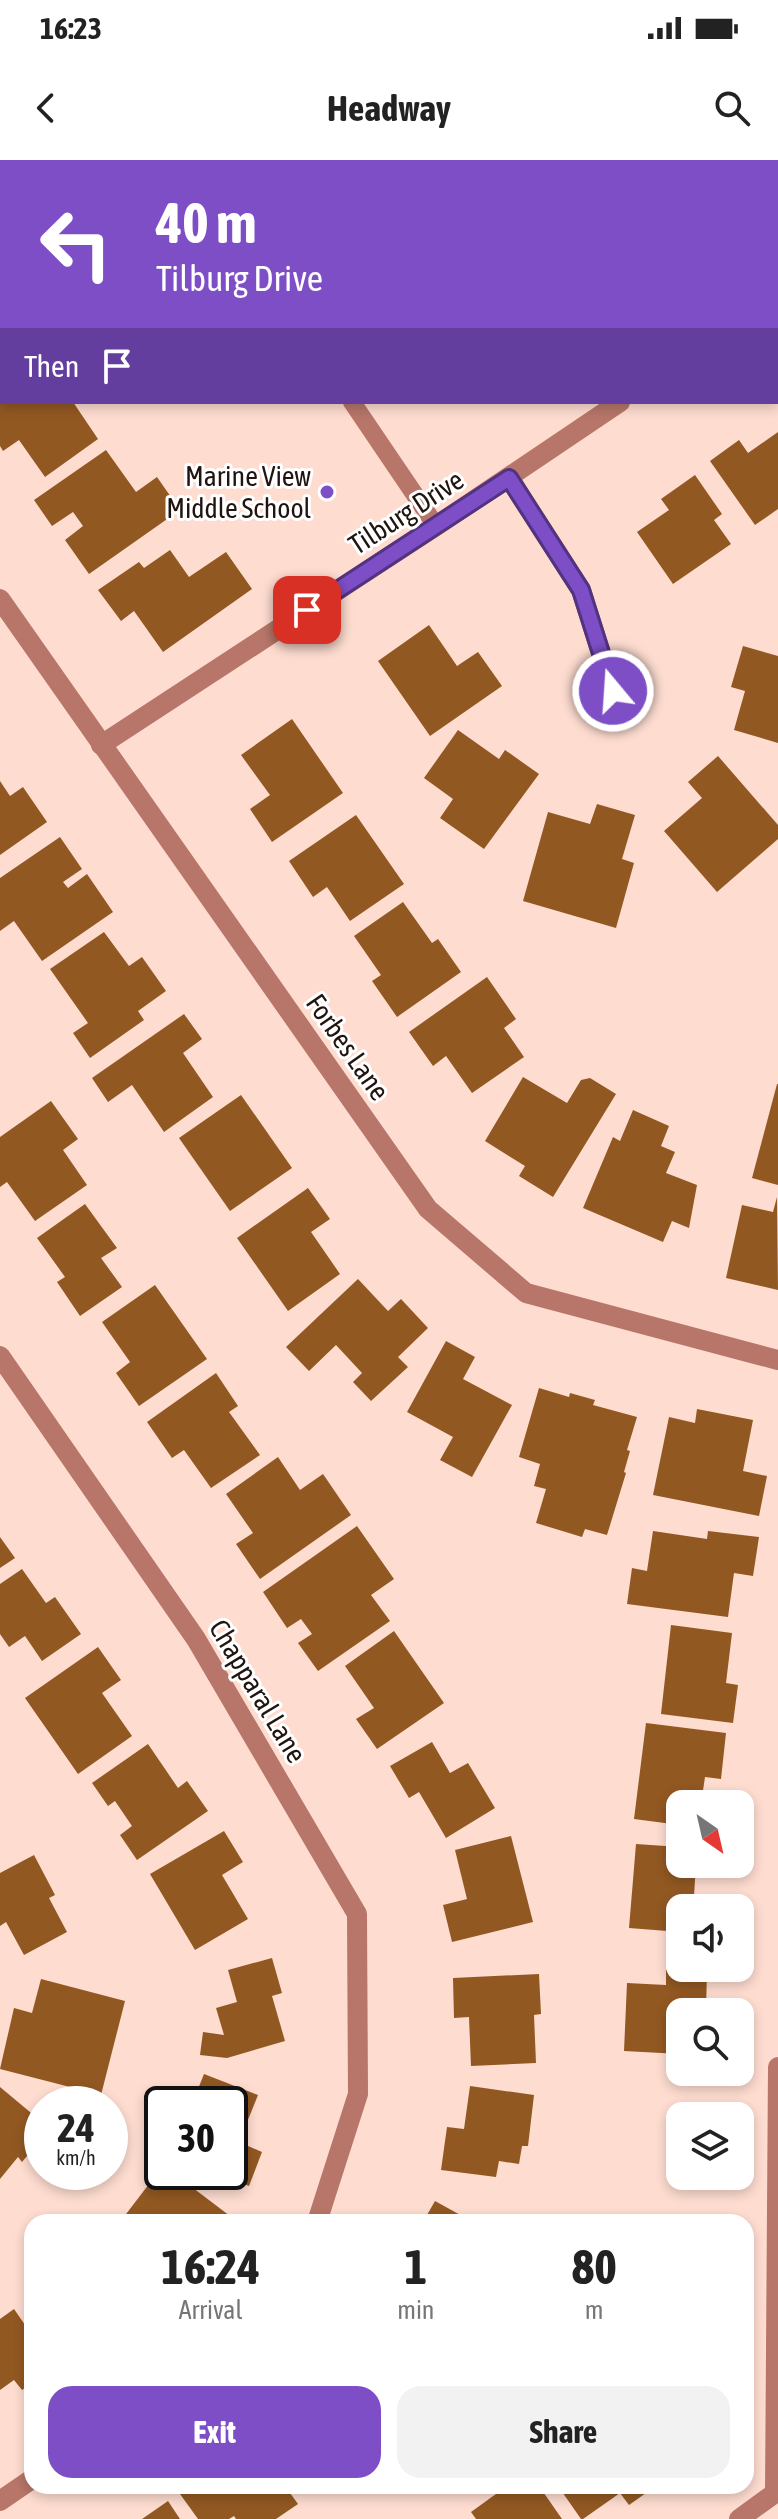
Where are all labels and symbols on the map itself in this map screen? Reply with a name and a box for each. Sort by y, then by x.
place label: Marine View Middle School [166,460,312,524]
street label: Tilburg Drive [343,463,469,561]
marker: Marine View Middle School [318,483,336,501]
pin [273,576,341,644]
position arrow [571,649,655,733]
street label: Forbes Lane [300,988,396,1106]
street label: Chapparal Lane [203,1614,313,1768]
north arrow [666,1790,754,1878]
speed limit sign: 30 [144,2086,248,2190]

